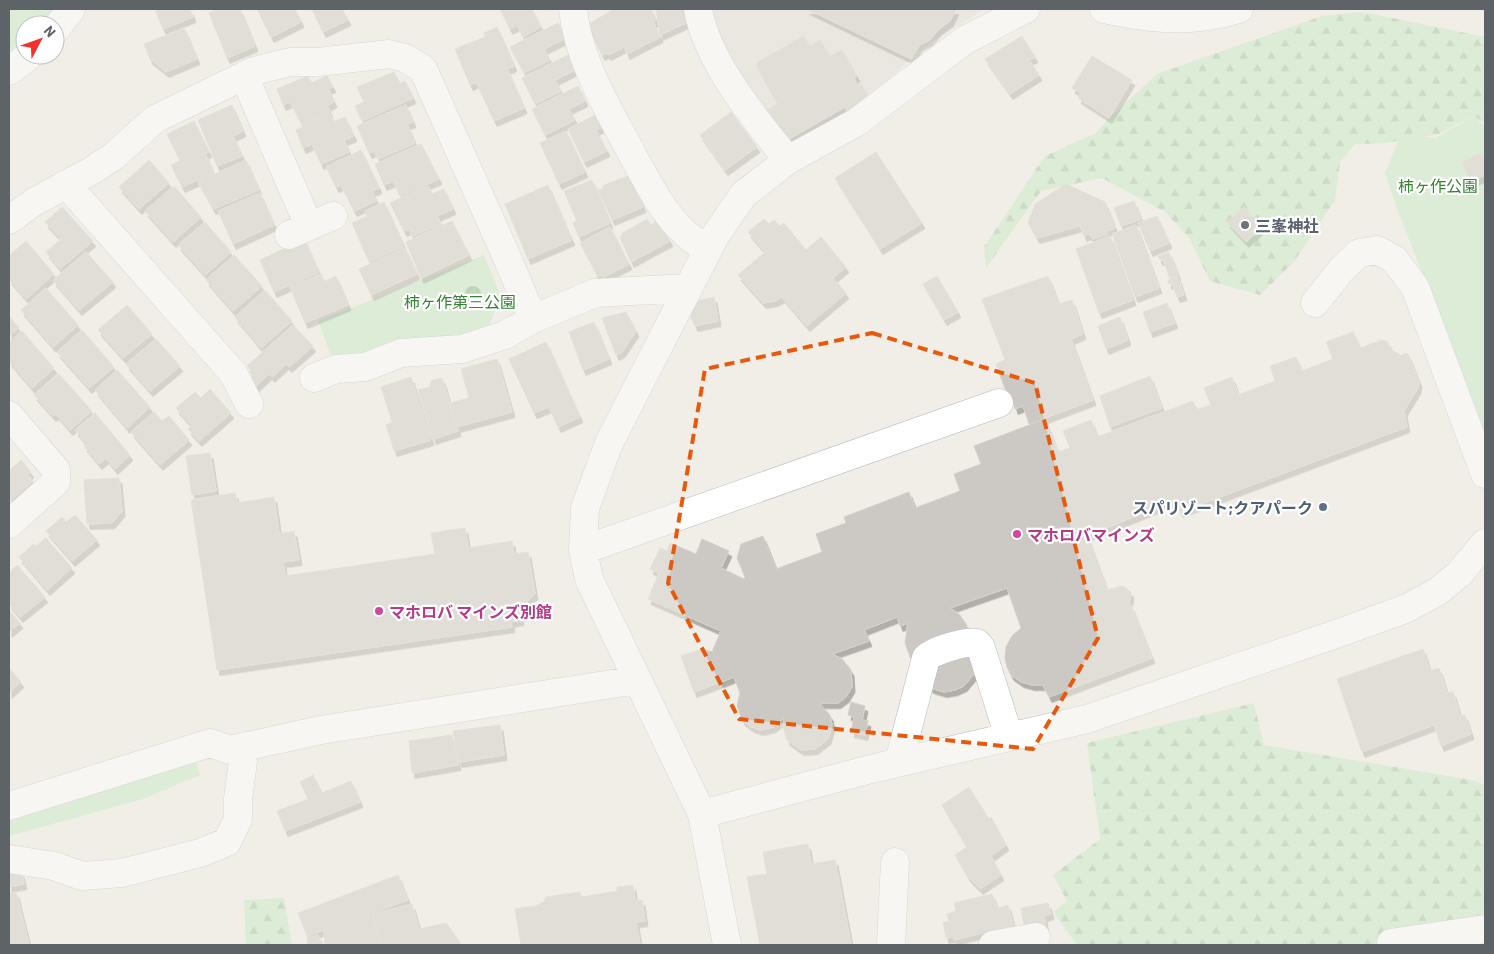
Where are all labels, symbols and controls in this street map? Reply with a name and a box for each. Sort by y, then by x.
north arrow [15,15,65,65]
text: N [41,22,60,40]
park label: 柿ヶ作公園 [1398,176,1478,195]
place label: 三峯神社 [1255,216,1319,235]
marker: 三峯神社 [1239,219,1251,231]
park label: 柿ヶ作第三公園 [404,292,516,311]
place label: スパリゾート;クアパーク [1132,498,1313,517]
marker: スパリゾート;クアパーク [1317,501,1329,513]
place label: マホロバマインズ [1027,525,1155,544]
marker: マホロバマインズ [1011,528,1023,540]
place label: マホロバ マインズ別館 [389,602,552,621]
marker: マホロバ マインズ別館 [373,605,385,617]

